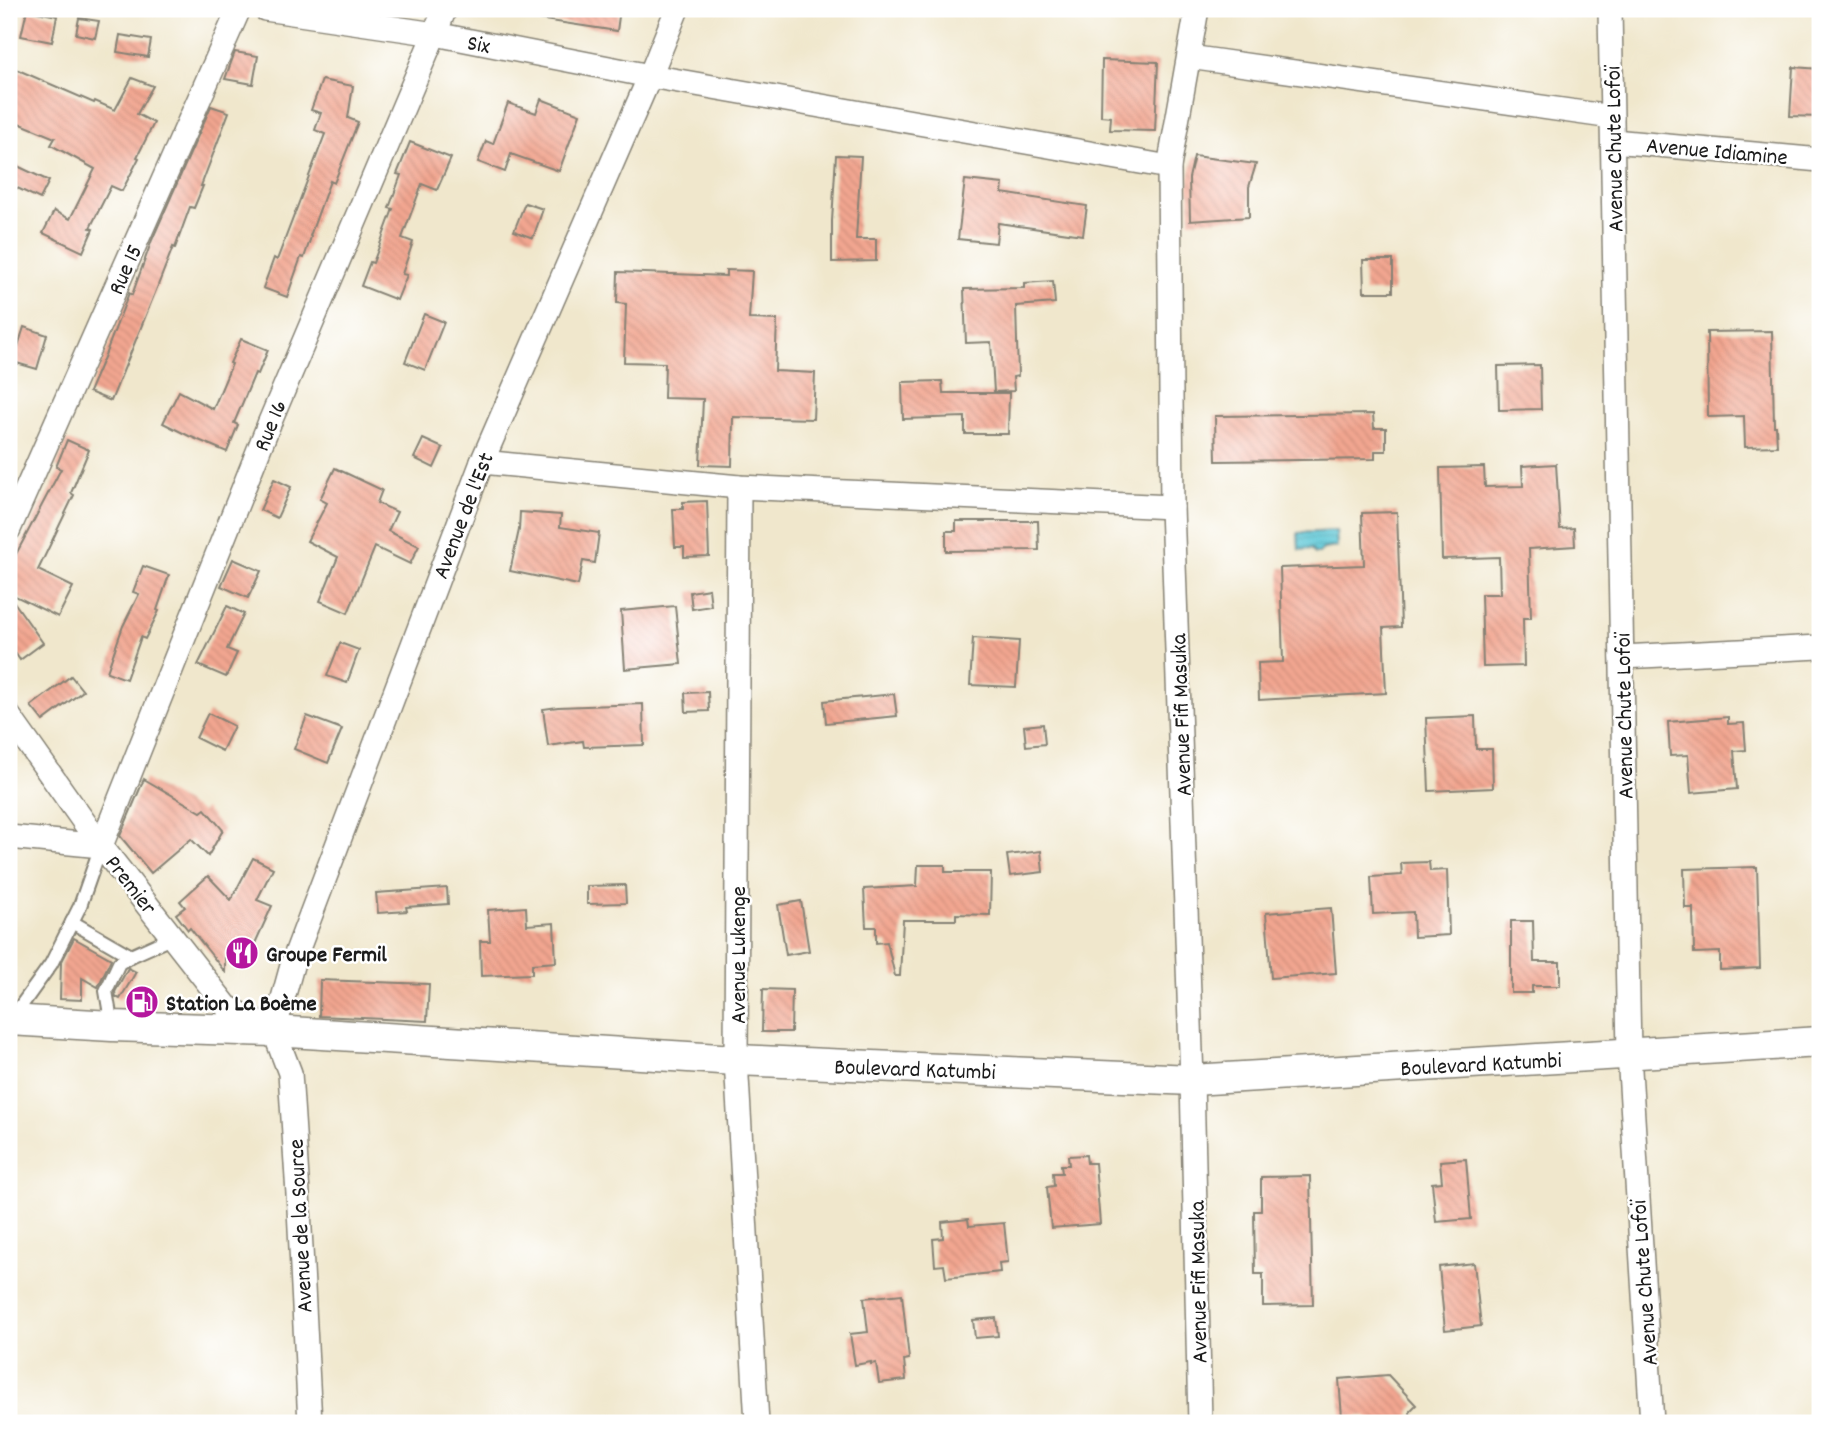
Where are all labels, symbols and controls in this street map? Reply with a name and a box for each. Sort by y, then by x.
street label: Six [464,28,493,65]
street label: Avenue Chute Lofoï [1599,64,1634,232]
street label: Avenue Idiamine [1645,131,1789,176]
street label: Rue 15 [102,240,153,301]
street label: Rue 16 [247,396,297,457]
street label: Avenue de l'Est [426,448,505,584]
street label: Avenue Chute Lofoï [1609,631,1644,799]
street label: Avenue Fifi Masuka [1164,632,1203,797]
street label: Premier [95,849,163,923]
street label: Avenue Lukenge [724,886,757,1024]
restaurant icon: Groupe Fermil [223,934,261,972]
place label: Groupe Fermil [266,940,387,973]
fuel station icon: Station La Boème [123,983,161,1021]
place label: Station La Boème [166,989,317,1022]
street label: Boulevard Katumbi [1400,1046,1563,1087]
street label: Boulevard Katumbi [834,1052,996,1091]
street label: Avenue de la Source [281,1138,324,1314]
street label: Avenue Chute Lofoï [1624,1197,1669,1367]
street label: Avenue Fifi Masuka [1183,1199,1218,1364]

